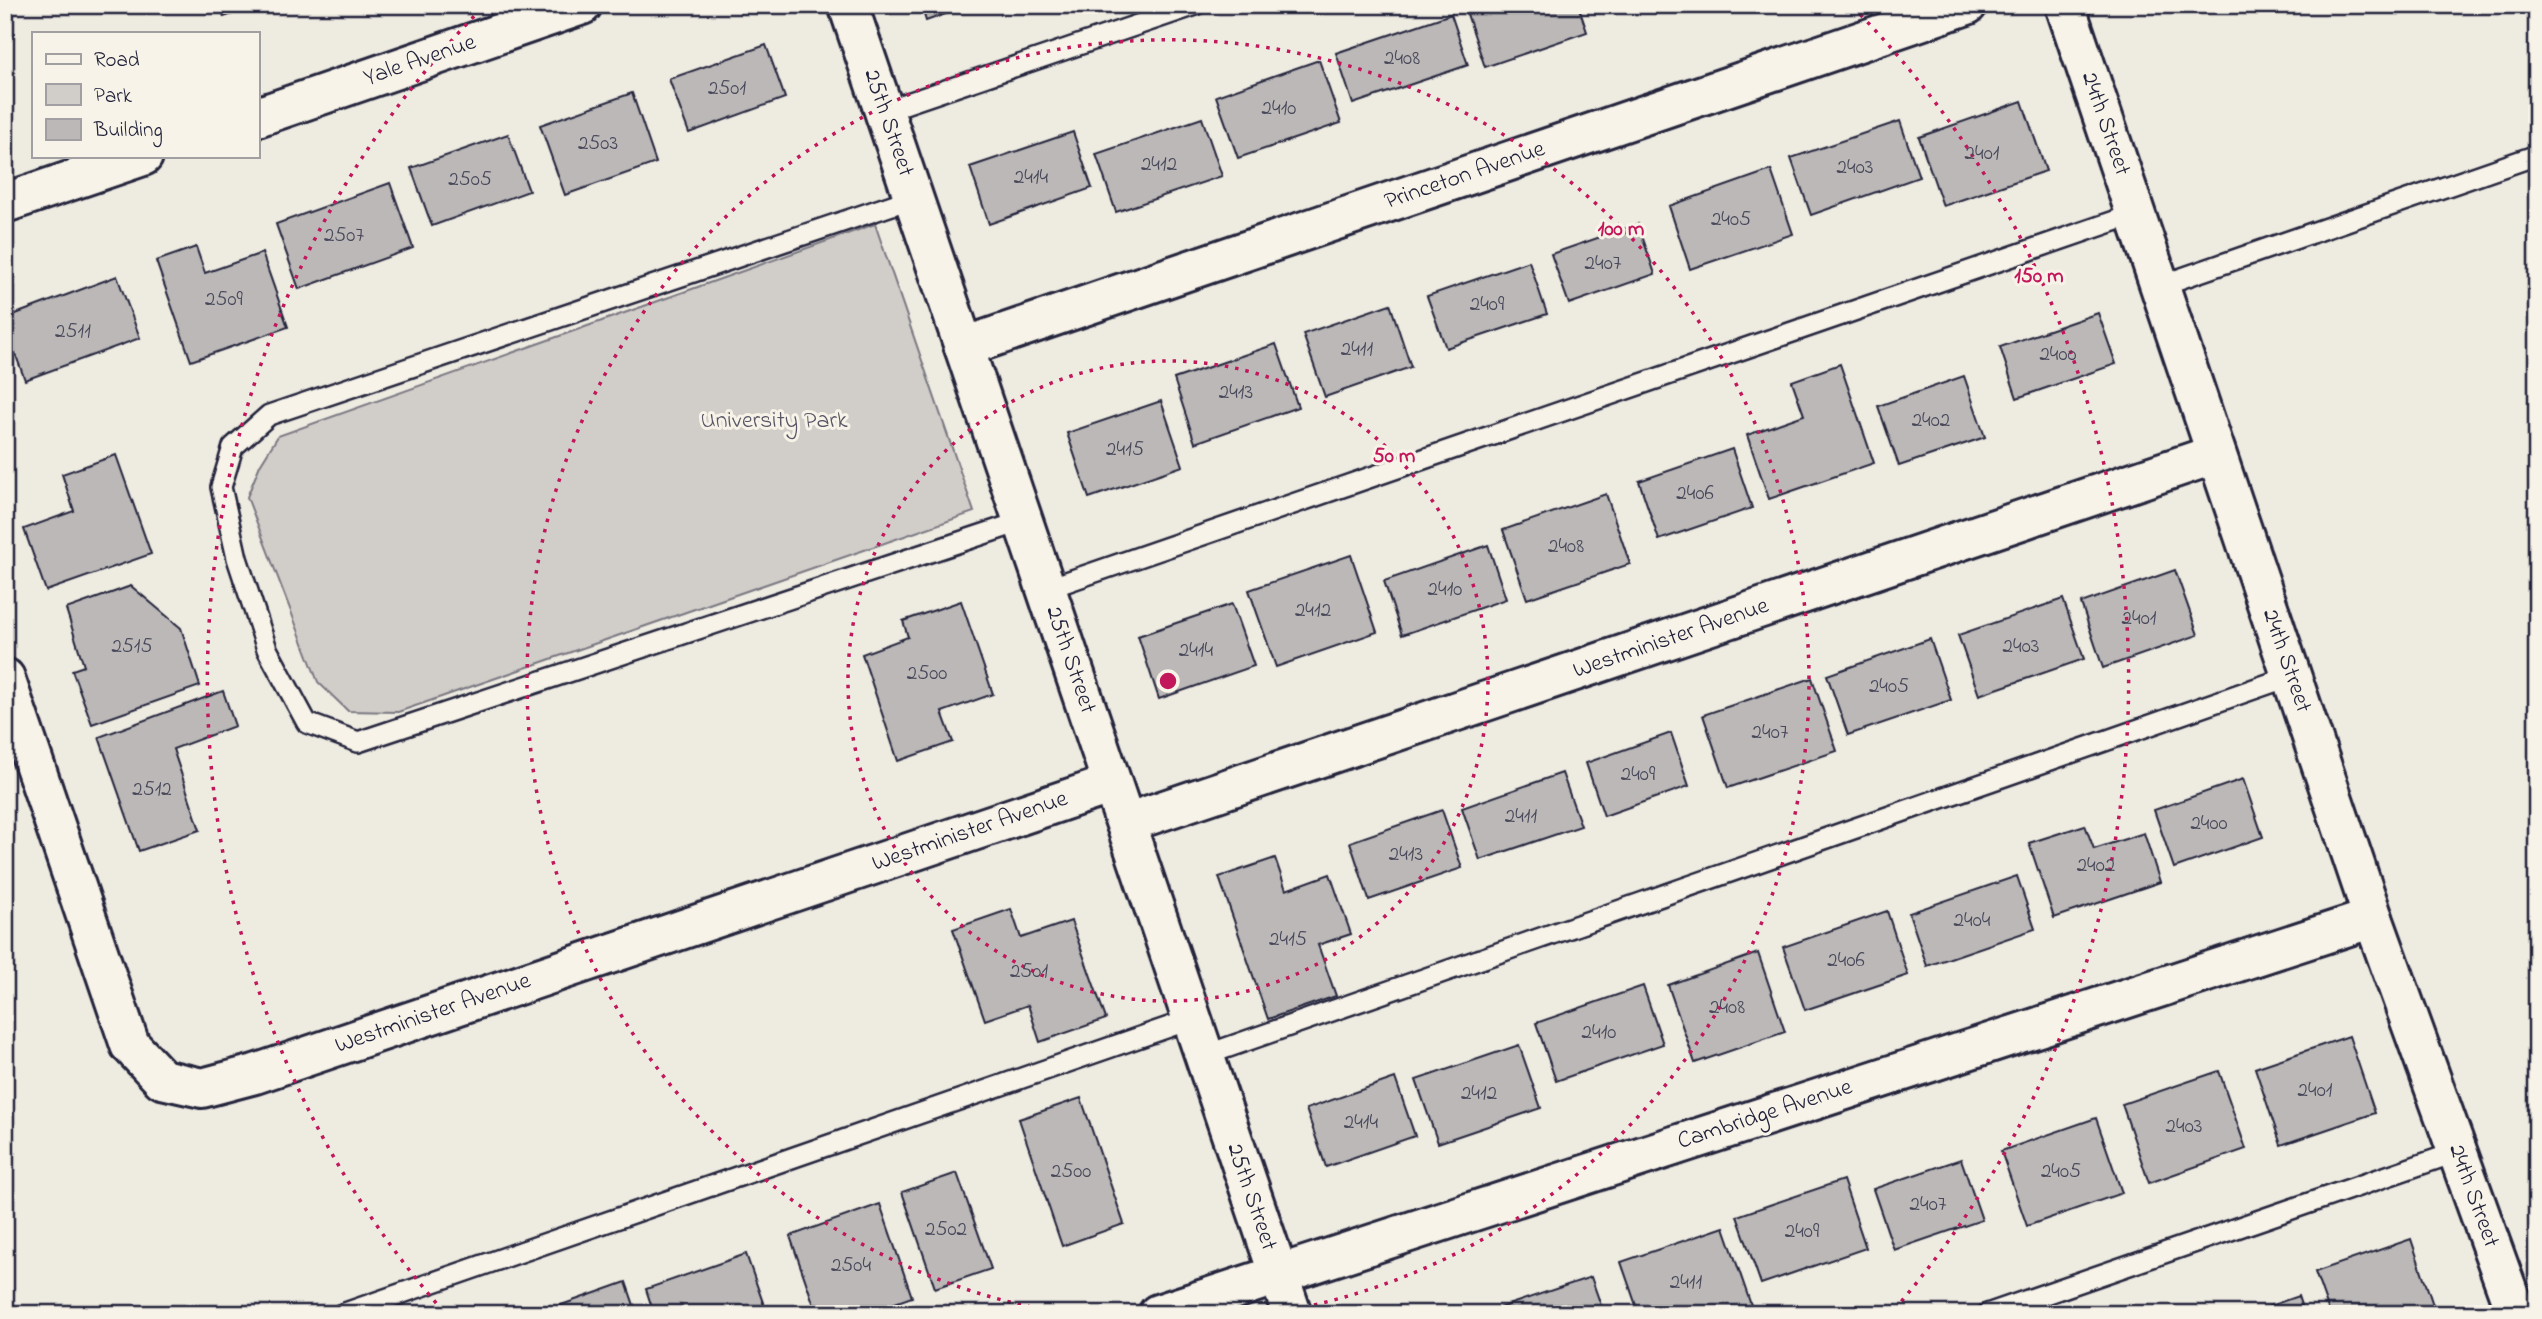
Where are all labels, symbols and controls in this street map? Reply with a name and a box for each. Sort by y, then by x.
street label: Yale Avenue [359,25,481,97]
legend [32,32,259,158]
house number: 2408 [1384,44,1420,74]
text: Road [94,46,140,76]
street label: 25th Street [853,65,923,181]
street label: 24th Street [2071,67,2139,181]
house number: 2501 [708,74,746,104]
text: Park [94,82,133,112]
house number: 2410 [1262,94,1296,124]
text: Building [93,116,163,148]
house number: 2503 [578,129,618,159]
street label: Princeton Avenue [1380,132,1550,220]
house number: 2401 [1965,139,2000,169]
house number: 2412 [1141,150,1177,180]
house number: 2403 [1837,153,1873,183]
house number: 2414 [1014,163,1049,193]
house number: 2505 [448,165,492,195]
house number: 2405 [1711,205,1751,235]
text: 100 m [1598,215,1644,245]
house number: 2507 [324,221,364,251]
house number: 2407 [1585,249,1622,279]
text: 150 m [2014,262,2064,292]
house number: 2509 [205,285,244,315]
house number: 2409 [1470,290,1505,320]
house number: 2511 [55,317,91,347]
house number: 2411 [1341,335,1374,365]
house number: 2400 [2039,340,2077,370]
house number: 2413 [1219,378,1253,408]
park label: University Park [701,404,848,440]
house number: 2402 [1912,406,1950,436]
house number: 2415 [1106,435,1144,465]
text: 50 m [1373,442,1415,472]
house number: 2406 [1676,479,1714,509]
house number: 2408 [1548,532,1584,562]
house number: 2410 [1428,575,1462,605]
street label: Westminister Avenue [1568,589,1774,689]
house number: 2412 [1295,596,1331,626]
street label: 25th Street [1035,602,1105,718]
house number: 2401 [2122,604,2157,634]
street label: 24th Street [2252,604,2320,718]
house number: 2515 [111,632,153,662]
house number: 2403 [2003,632,2039,662]
house number: 2414 [1179,636,1214,666]
house number: 2500 [907,659,947,689]
centre of rings [1156,669,1180,693]
house number: 2405 [1869,672,1909,702]
house number: 2407 [1752,718,1789,748]
house number: 2409 [1621,760,1656,790]
house number: 2512 [132,775,172,805]
street label: Westminister Avenue [867,782,1073,882]
house number: 2411 [1505,802,1538,832]
house number: 2400 [2190,809,2228,839]
house number: 2413 [1389,840,1423,870]
house number: 2402 [2077,851,2115,881]
house number: 2404 [1954,906,1991,936]
house number: 2415 [1269,925,1307,955]
house number: 2406 [1827,946,1865,976]
house number: 2501 [1010,957,1048,987]
street label: Westminister Avenue [330,964,536,1064]
house number: 2408 [1709,993,1745,1023]
house number: 2410 [1582,1018,1616,1048]
street label: Cambridge Avenue [1673,1070,1857,1160]
house number: 2401 [2298,1076,2333,1106]
house number: 2412 [1461,1079,1497,1109]
house number: 2414 [1344,1108,1379,1138]
house number: 2403 [2166,1112,2202,1142]
street label: 25th Street [1216,1139,1286,1255]
street label: 24th Street [2438,1139,2508,1253]
house number: 2500 [1051,1157,1091,1187]
house number: 2405 [2041,1157,2081,1187]
house number: 2407 [1910,1190,1947,1220]
house number: 2502 [925,1215,967,1245]
house number: 2409 [1785,1217,1820,1247]
house number: 2504 [831,1251,871,1281]
house number: 2411 [1670,1268,1703,1298]

